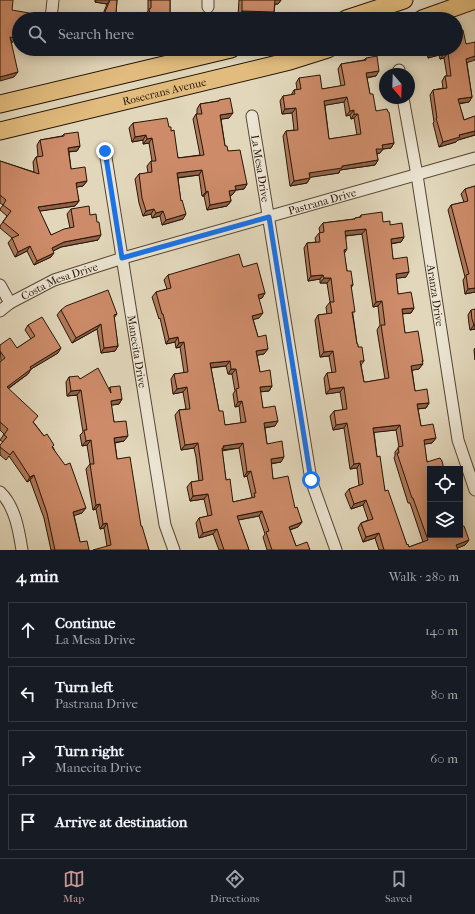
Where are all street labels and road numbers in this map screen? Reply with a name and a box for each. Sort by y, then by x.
street label: Rosecrans Avenue [121,75,208,108]
street label: La Mesa Drive [248,134,272,204]
street label: Pastrana Drive [287,186,358,218]
street label: Costa Mesa Drive [19,260,100,303]
street label: Aranza Drive [424,262,446,328]
street label: Manecita Drive [124,314,149,389]

